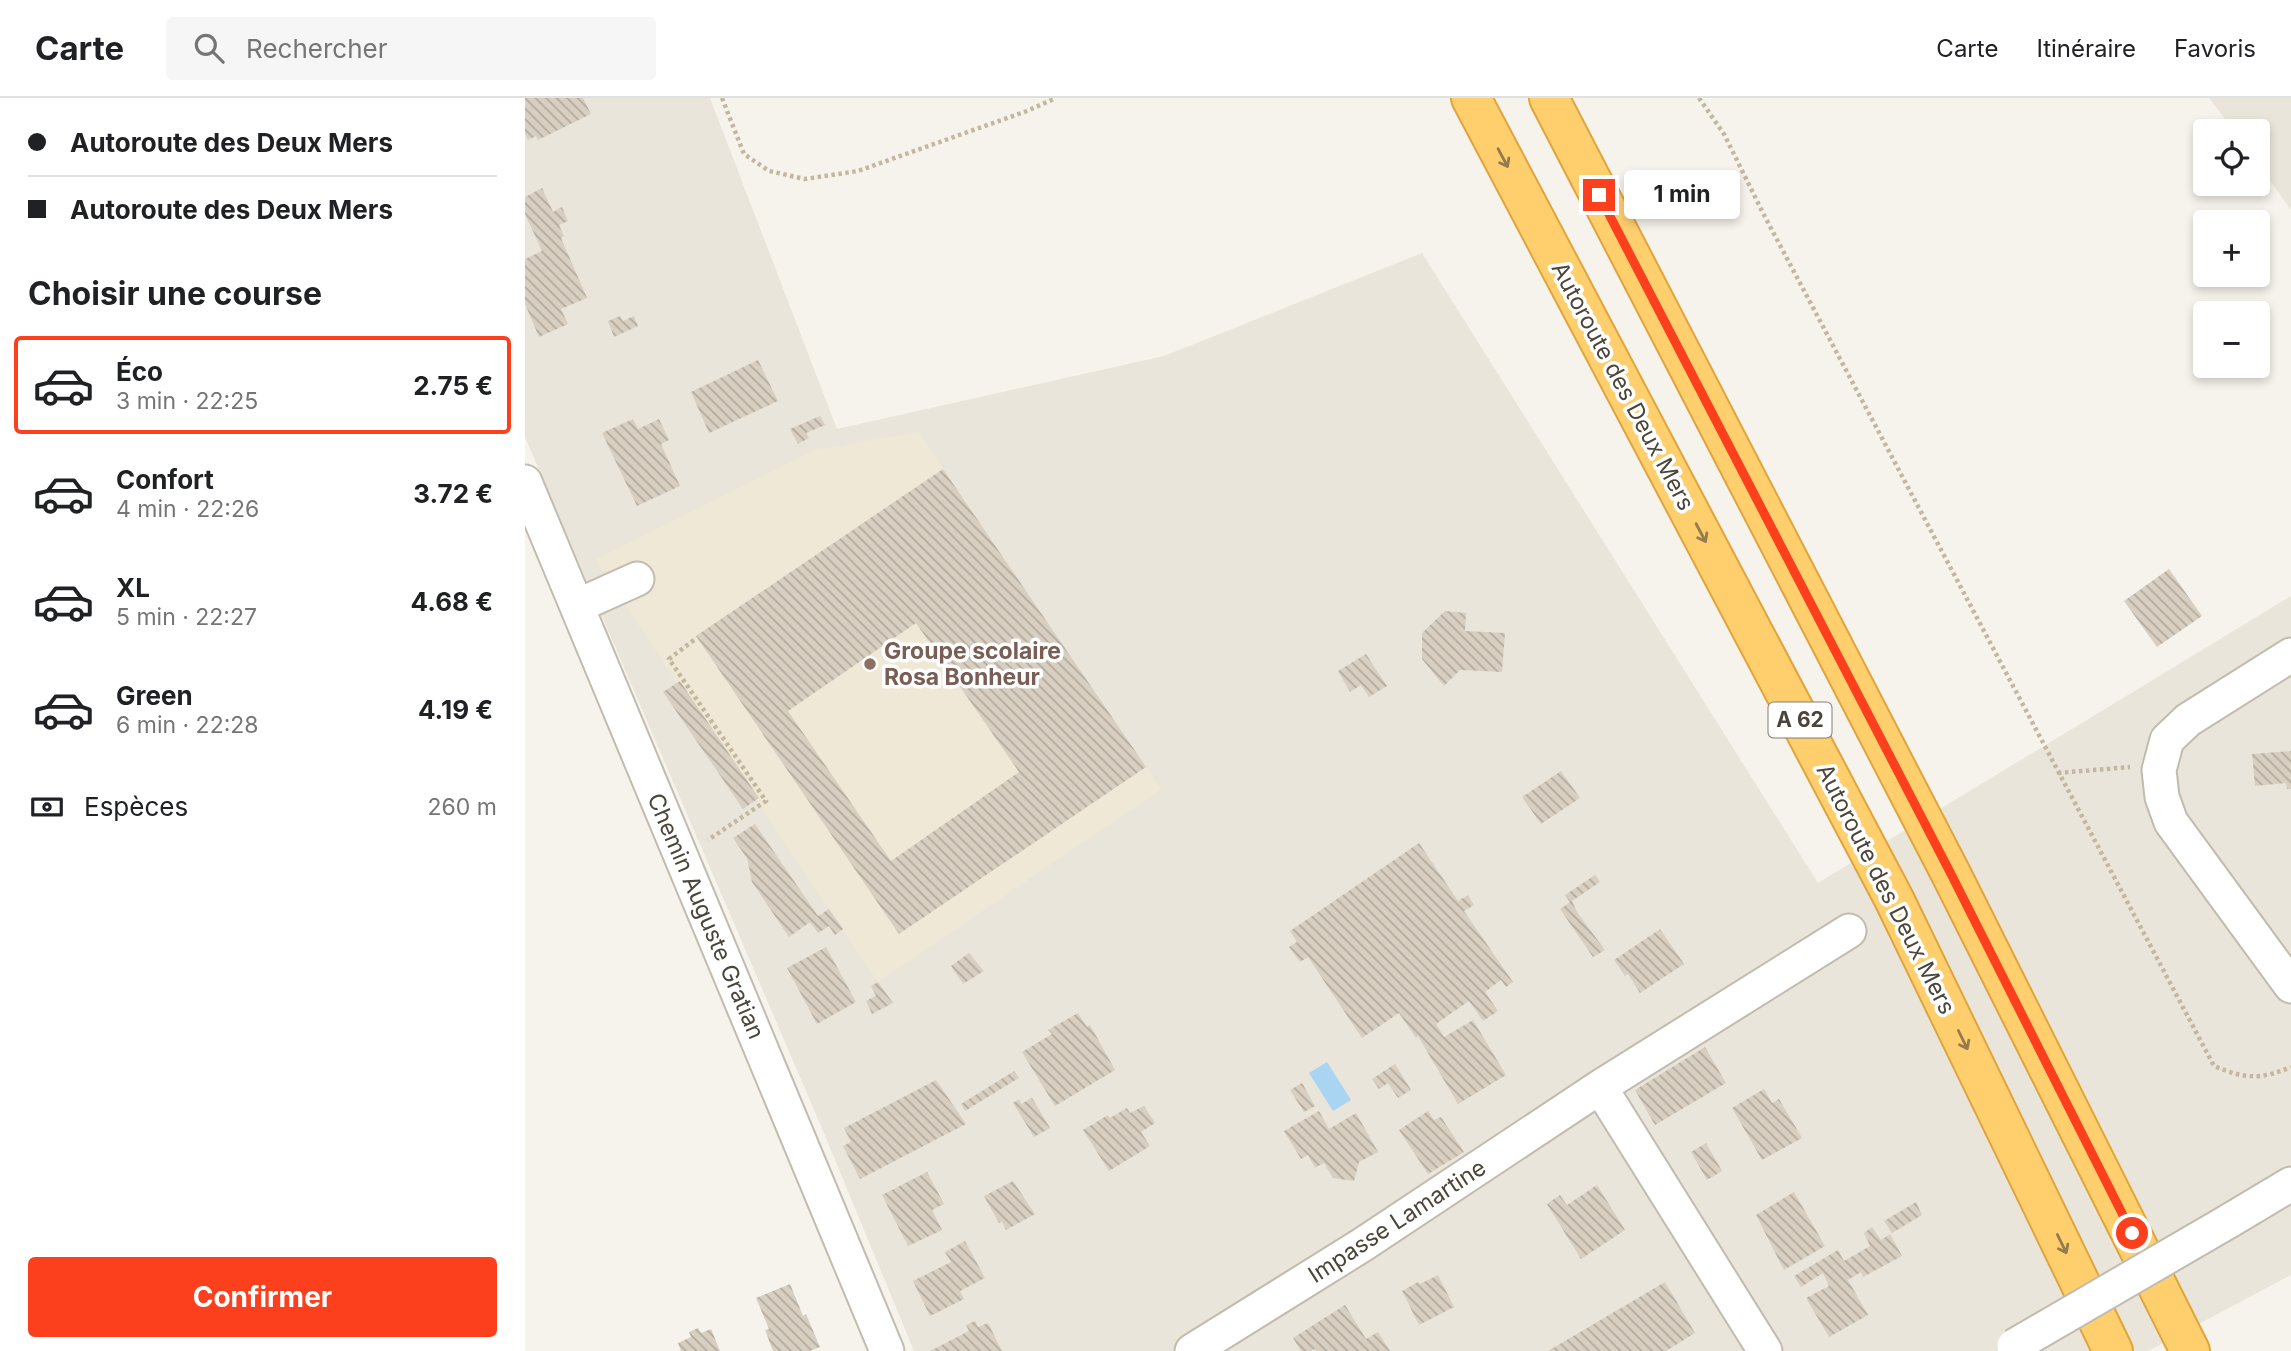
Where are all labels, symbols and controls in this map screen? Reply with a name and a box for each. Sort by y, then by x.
search box [166,17,656,80]
text: Carte [35,28,124,68]
icon: search [190,29,228,67]
text: Rechercher [246,33,388,64]
text: Carte [1936,34,1998,63]
text: Itinéraire [2036,34,2136,63]
text: Favoris [2174,34,2256,63]
map controls [2193,119,2270,378]
button: locate [2193,119,2270,196]
text: Autoroute des Deux Mers [70,127,393,158]
one-way arrow [1496,148,1510,168]
callout: 1 min [1623,170,1739,220]
route end [1583,179,1615,211]
text: 1 min [1654,180,1710,208]
text: Autoroute des Deux Mers [70,194,393,225]
button: + [2193,210,2270,287]
street label: Autoroute des Deux Mers [1546,257,1700,515]
text: Choisir une course [28,274,322,313]
button: − [2193,301,2270,378]
icon: car [32,354,95,417]
text: Éco [116,356,163,387]
text: 2.75 € [413,370,493,401]
text: 3 min · 22:25 [116,387,258,415]
icon: car [32,462,95,525]
text: Confort [116,464,214,495]
text: 3.72 € [413,478,493,509]
text: 4 min · 22:26 [116,495,259,523]
one-way arrow [1695,522,1708,543]
icon: car [32,570,95,633]
text: XL [116,572,150,603]
text: 4.68 € [411,586,493,617]
text: 5 min · 22:27 [116,603,257,631]
place label: Groupe scolaire Rosa Bonheur [884,637,1061,691]
marker: Groupe scolaire Rosa Bonheur [862,656,878,672]
icon: car [32,678,95,741]
text: Green [116,680,193,711]
text: 4.19 € [418,694,493,725]
road number: A 62 [1769,702,1831,738]
text: 6 min · 22:28 [116,711,259,739]
street label: Autoroute des Deux Mers [1811,759,1961,1019]
icon: cash [28,788,66,826]
street label: Chemin Auguste Gratian [641,789,771,1043]
text: Espèces [84,791,188,822]
text: 260 m [428,793,497,821]
one-way arrow [1956,1029,1970,1050]
street label: Impasse Lamartine [1303,1153,1491,1289]
route start [2116,1217,2148,1249]
one-way arrow [2056,1233,2069,1254]
button: Confirmer [28,1257,497,1337]

